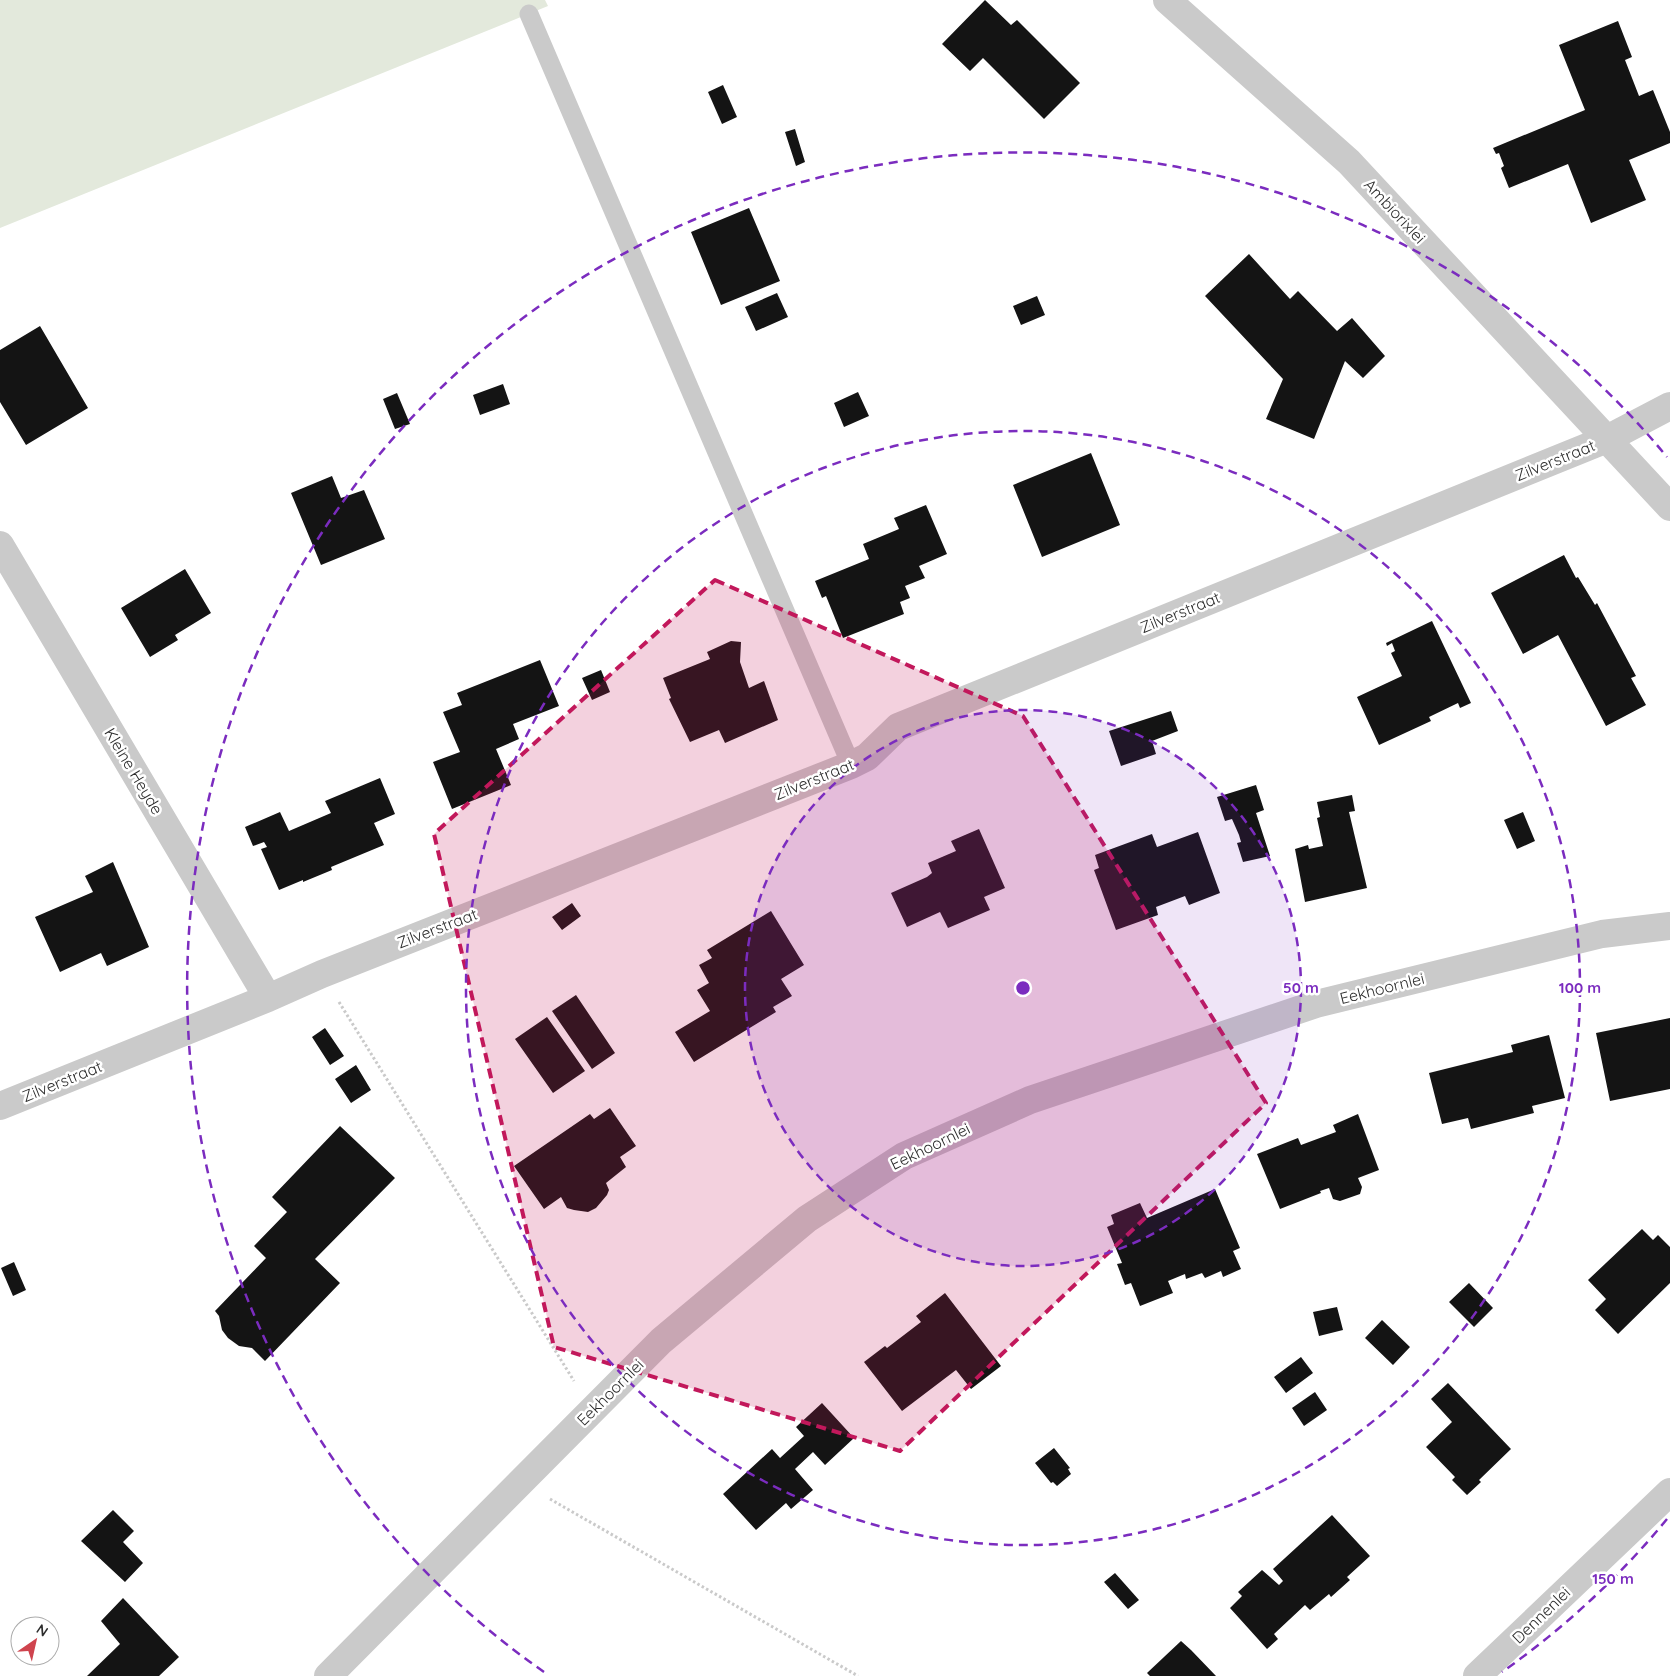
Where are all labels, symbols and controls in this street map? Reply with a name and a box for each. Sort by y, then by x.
street label: Ambiorixlei [1360,175,1430,247]
street label: Zilverstraat [1512,435,1598,485]
street label: Zilverstraat [1137,587,1223,637]
street label: Kleine Heyde [100,724,168,818]
street label: Zilverstraat [771,754,857,804]
street label: Zilverstraat [394,904,480,952]
street label: Eekhoornlei [1338,968,1426,1008]
text: 50 m [1283,978,1319,997]
text: 100 m [1559,978,1601,997]
centre of rings [1014,979,1032,997]
street label: Zilverstraat [19,1056,105,1106]
street label: Eekhoornlei [887,1118,973,1174]
street label: Eekhoornlei [572,1354,648,1430]
text: 150 m [1592,1569,1634,1588]
street label: Dennenlei [1508,1582,1574,1648]
north arrow [10,1616,60,1666]
text: N [33,1620,52,1641]

